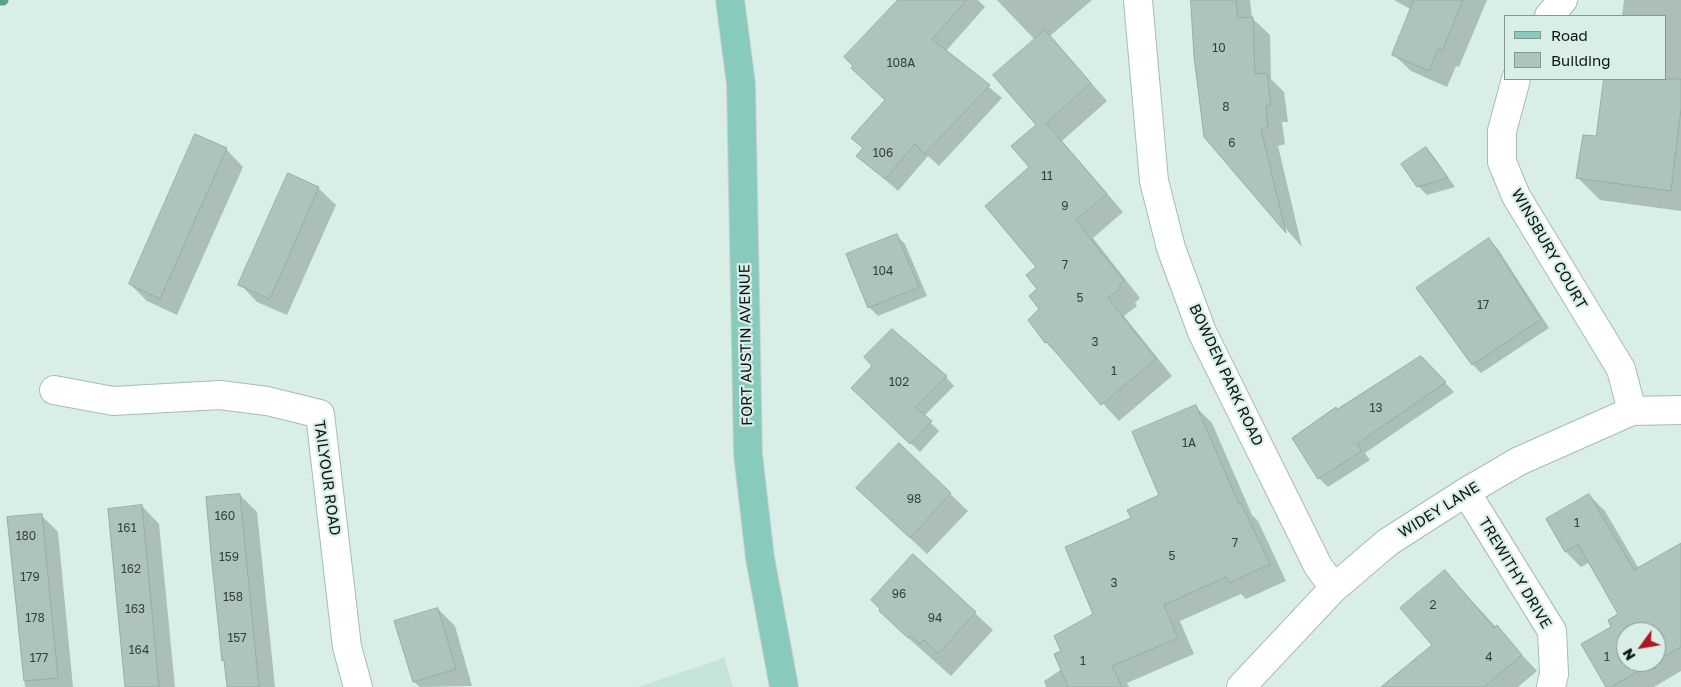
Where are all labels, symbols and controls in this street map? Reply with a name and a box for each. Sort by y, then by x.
legend [1504,15,1666,80]
text: Road [1551,26,1588,44]
house number: 10 [1212,41,1226,55]
text: Building [1551,51,1611,69]
house number: 108A [887,56,915,70]
house number: 8 [1222,100,1230,114]
house number: 6 [1228,136,1236,150]
house number: 106 [873,146,893,160]
house number: 11 [1041,169,1053,183]
street label: WINSBURY COURT [1507,186,1591,312]
house number: 9 [1061,199,1069,213]
house number: 7 [1062,258,1068,272]
street label: FORT AUSTIN AVENUE [736,264,756,426]
house number: 104 [873,264,893,278]
house number: 5 [1077,291,1083,305]
house number: 17 [1477,298,1489,312]
street label: BOWDEN PARK ROAD [1185,301,1267,449]
house number: 3 [1091,335,1099,349]
house number: 1 [1111,364,1117,378]
house number: 102 [889,375,909,389]
house number: 13 [1370,401,1382,415]
street label: TAILYOUR ROAD [310,419,344,537]
house number: 1A [1182,436,1196,450]
street label: WIDEY LANE [1395,478,1483,542]
house number: 98 [907,492,921,506]
house number: 160 [215,509,235,523]
street label: TREWITHY DRIVE [1475,514,1555,632]
house number: 1 [1574,516,1580,530]
house number: 161 [118,521,136,535]
house number: 180 [16,529,36,543]
house number: 7 [1232,536,1238,550]
house number: 5 [1169,549,1175,563]
house number: 159 [219,550,239,564]
house number: 162 [121,562,141,576]
house number: 179 [20,570,40,584]
house number: 3 [1110,576,1118,590]
house number: 96 [892,587,906,601]
house number: 158 [223,590,243,604]
house number: 2 [1430,598,1436,612]
house number: 163 [125,602,145,616]
house number: 178 [25,611,45,625]
house number: 94 [928,611,942,625]
north arrow [1616,622,1666,672]
house number: 157 [227,631,247,645]
house number: 164 [129,643,149,657]
text: N [1619,646,1639,664]
house number: 4 [1485,650,1493,664]
house number: 1 [1604,650,1610,664]
house number: 177 [30,651,48,665]
house number: 1 [1080,654,1086,668]

